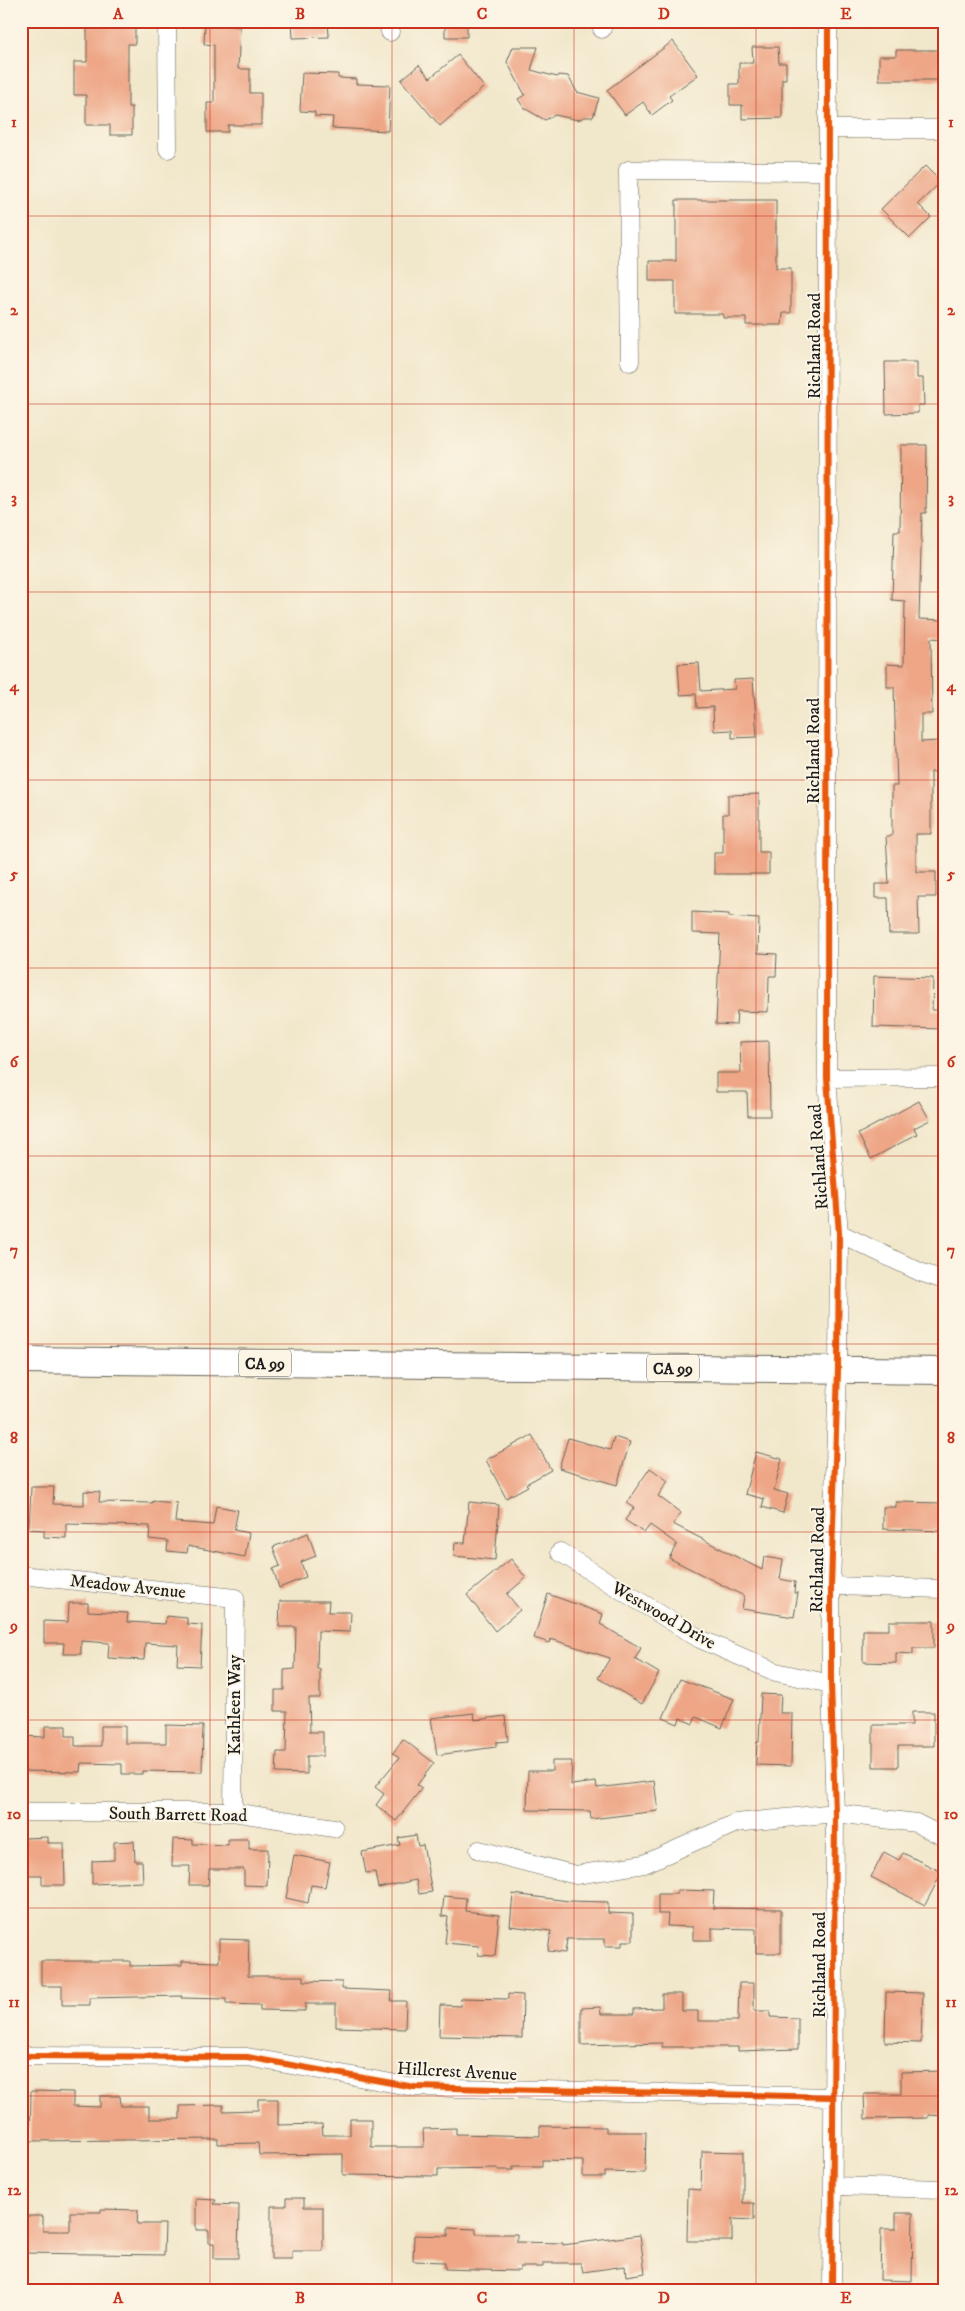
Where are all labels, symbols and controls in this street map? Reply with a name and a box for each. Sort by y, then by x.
text: A [112,4,124,24]
text: B [295,4,305,24]
text: C [477,4,487,24]
text: D [658,4,670,24]
text: E [840,4,852,24]
text: 1 [11,112,17,132]
text: 1 [948,112,954,132]
street label: Richland Road [804,293,826,399]
text: 2 [10,300,19,320]
text: 2 [947,300,956,320]
text: 3 [11,488,17,508]
text: 3 [948,488,954,508]
text: 4 [8,676,19,696]
text: 4 [945,676,956,696]
street label: Richland Road [803,698,825,804]
text: 5 [9,864,18,884]
text: 5 [946,864,955,884]
text: 6 [10,1052,20,1072]
text: 6 [947,1052,957,1072]
street label: Richland Road [804,1103,834,1211]
text: 7 [10,1240,18,1260]
text: 7 [947,1240,955,1260]
road number: CA 99 [239,1350,291,1376]
road number: CA 99 [647,1355,699,1382]
text: 8 [10,1428,18,1448]
text: 8 [947,1428,955,1448]
street label: Richland Road [806,1507,830,1613]
street label: Meadow Avenue [69,1570,187,1604]
street label: Westwood Drive [607,1577,720,1655]
text: 9 [9,1616,18,1636]
text: 9 [946,1616,955,1636]
street label: Kathleen Way [224,1654,246,1755]
street label: South Barrett Road [109,1803,247,1827]
text: 10 [7,1804,22,1824]
text: 10 [944,1804,959,1824]
street label: Richland Road [809,1912,831,2018]
text: 11 [8,1992,20,2012]
text: 11 [945,1992,957,2012]
street label: Hillcrest Avenue [396,2058,517,2086]
text: 12 [7,2180,22,2200]
text: 12 [944,2180,959,2200]
text: A [112,2288,124,2308]
text: B [295,2288,305,2308]
text: C [477,2288,487,2308]
text: D [658,2288,670,2308]
text: E [840,2288,852,2308]

